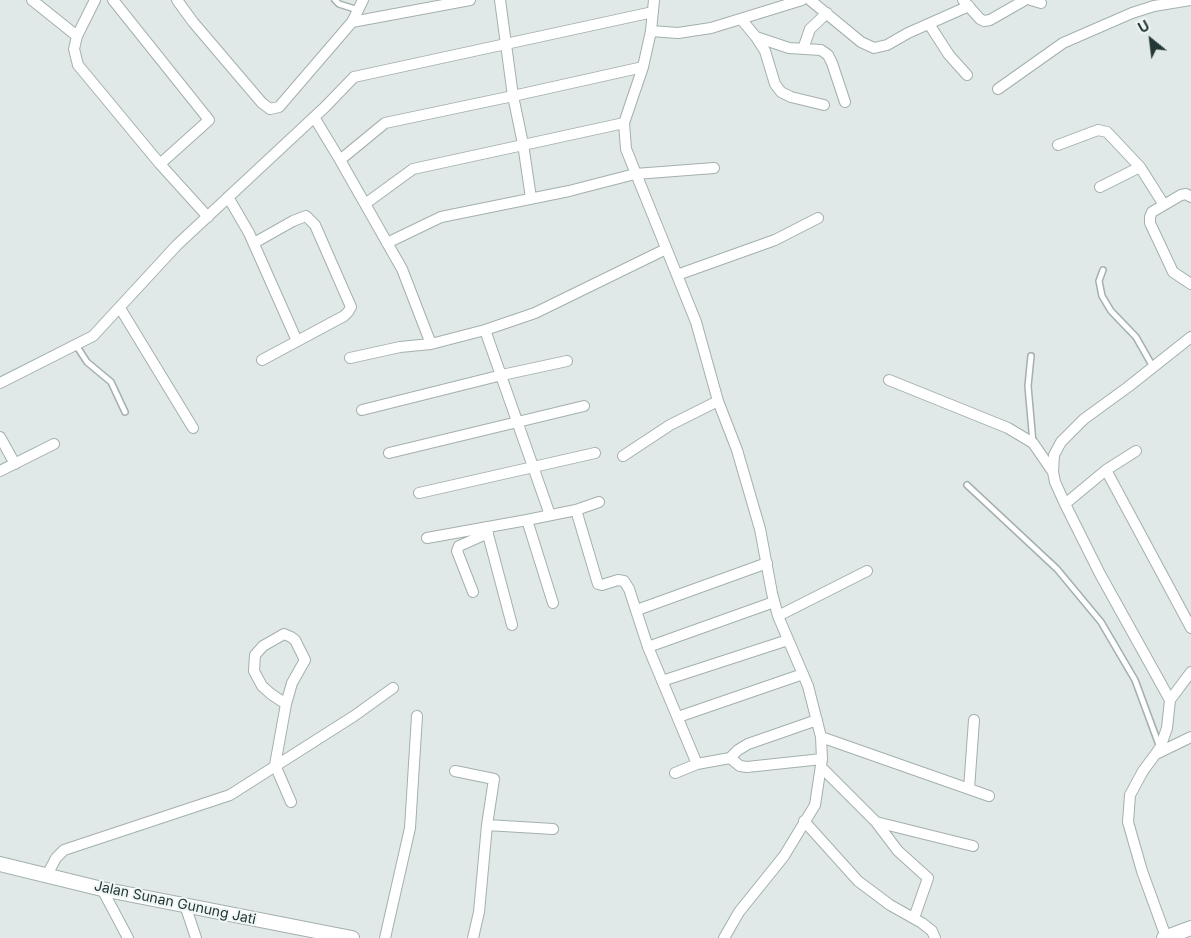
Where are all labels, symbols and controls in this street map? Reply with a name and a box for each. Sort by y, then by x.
north arrow [1126,15,1176,65]
text: U [1135,17,1152,36]
street label: Jalan Sunan Gunung Jati [93,878,257,928]

